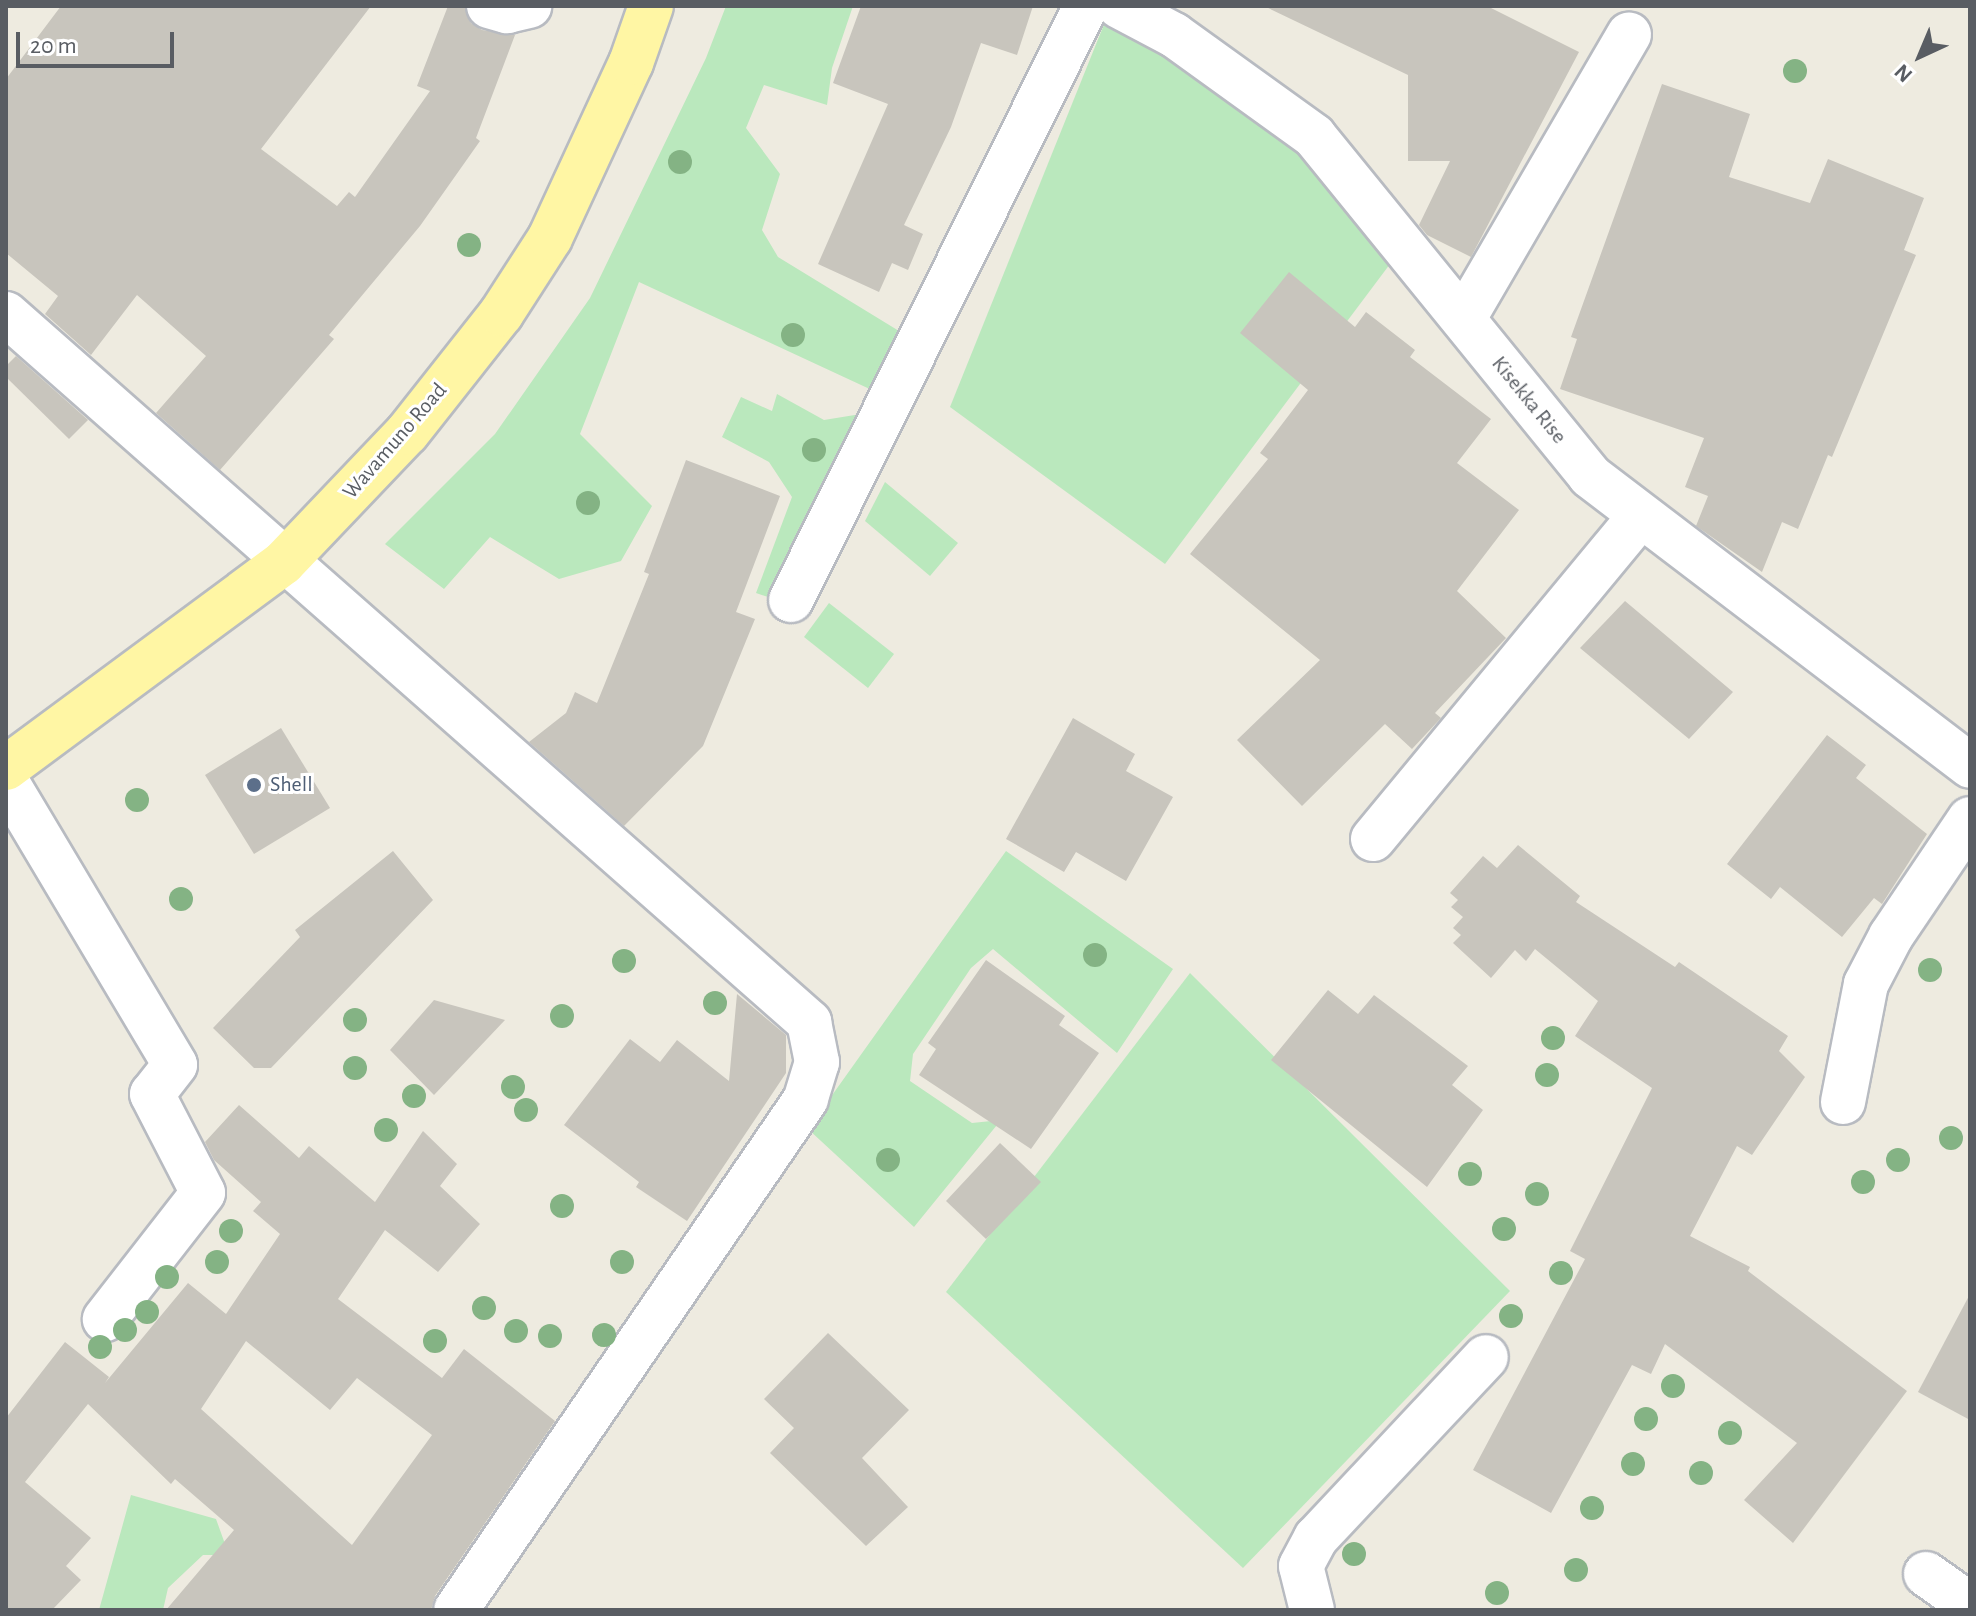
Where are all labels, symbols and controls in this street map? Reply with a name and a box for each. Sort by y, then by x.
scale bar [20,16,178,66]
north arrow [1880,16,1960,96]
text: 20 m [30,34,77,58]
text: N [1890,60,1916,86]
street label: Kisekka Rise [1486,351,1572,449]
street label: Wavamuno Road [337,377,453,505]
place label: Shell [270,772,313,798]
marker: Shell [245,776,263,794]

